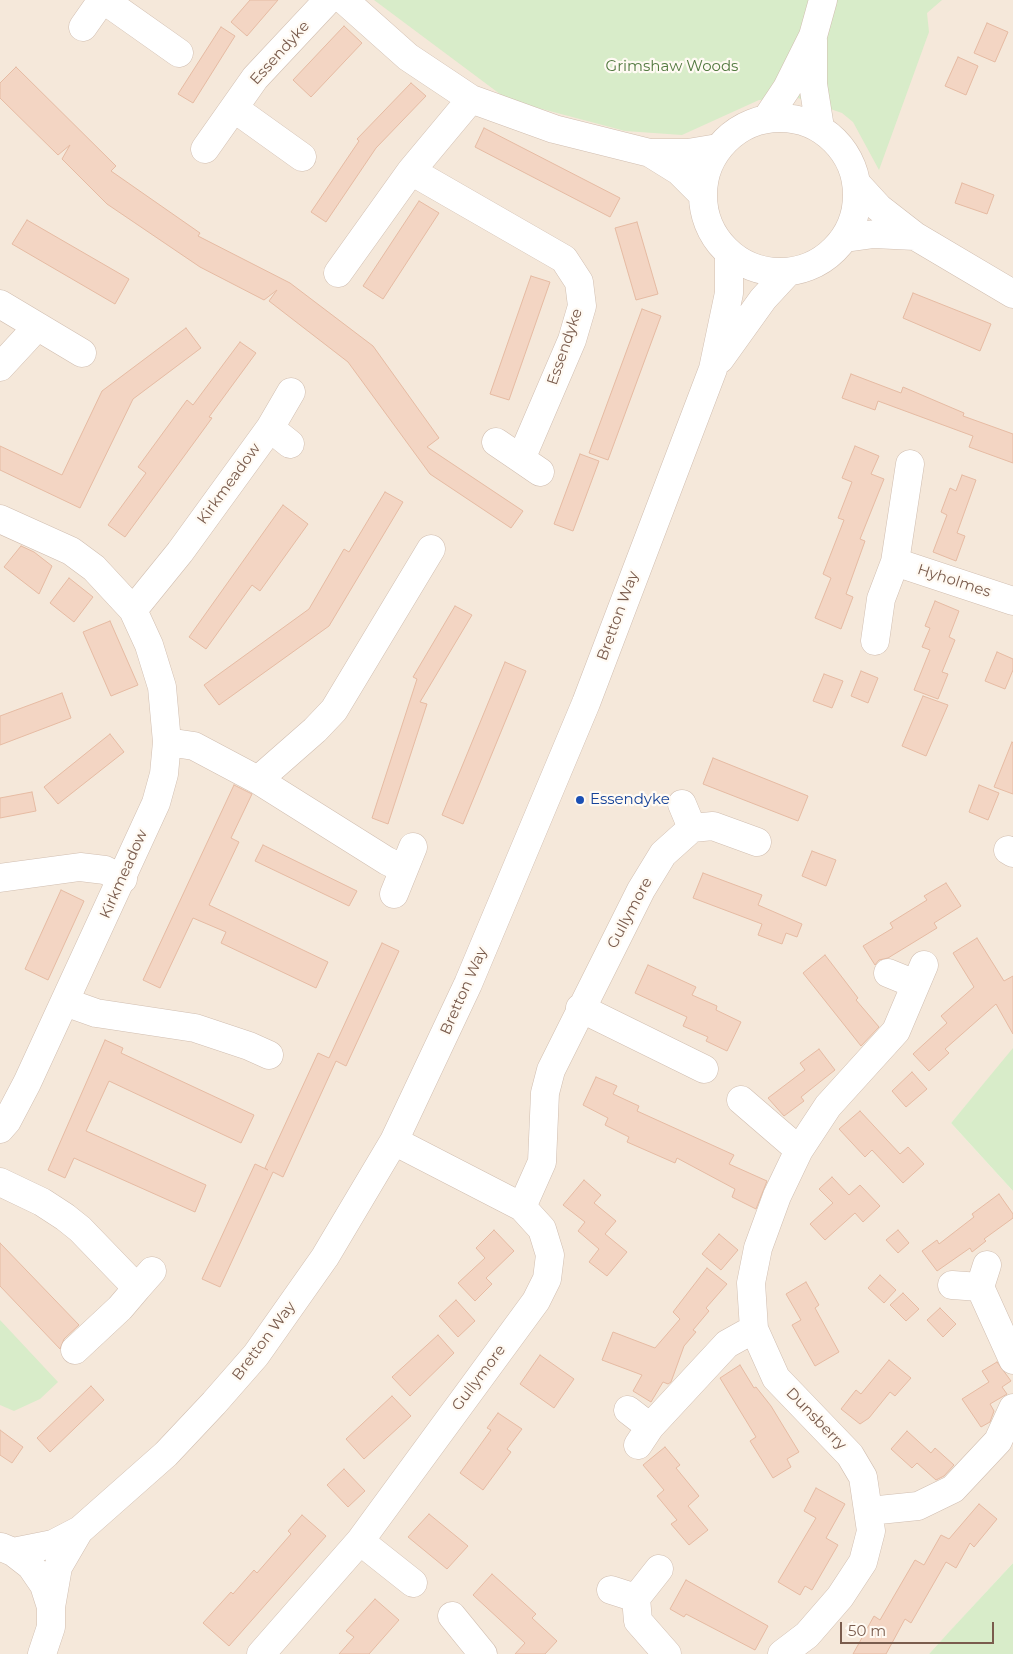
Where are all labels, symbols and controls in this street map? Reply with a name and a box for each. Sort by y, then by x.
street label: Essendyke [247,17,313,89]
park label: Grimshaw Woods [606,58,738,76]
street label: Essendyke [544,306,586,388]
street label: Kirkmeadow [194,440,264,528]
street label: Hyholmes [915,561,993,601]
street label: Bretton Way [593,569,643,663]
place label: Essendyke [590,791,670,809]
marker: Essendyke [574,794,586,806]
street label: Kirkmeadow [96,827,152,921]
street label: Gullymore [604,874,656,952]
street label: Bretton Way [437,944,491,1038]
street label: Bretton Way [229,1298,299,1384]
street label: Gullymore [448,1341,510,1415]
street label: Dunsberry [782,1384,850,1454]
scale bar [843,1612,997,1644]
text: 50 m [848,1621,886,1640]

